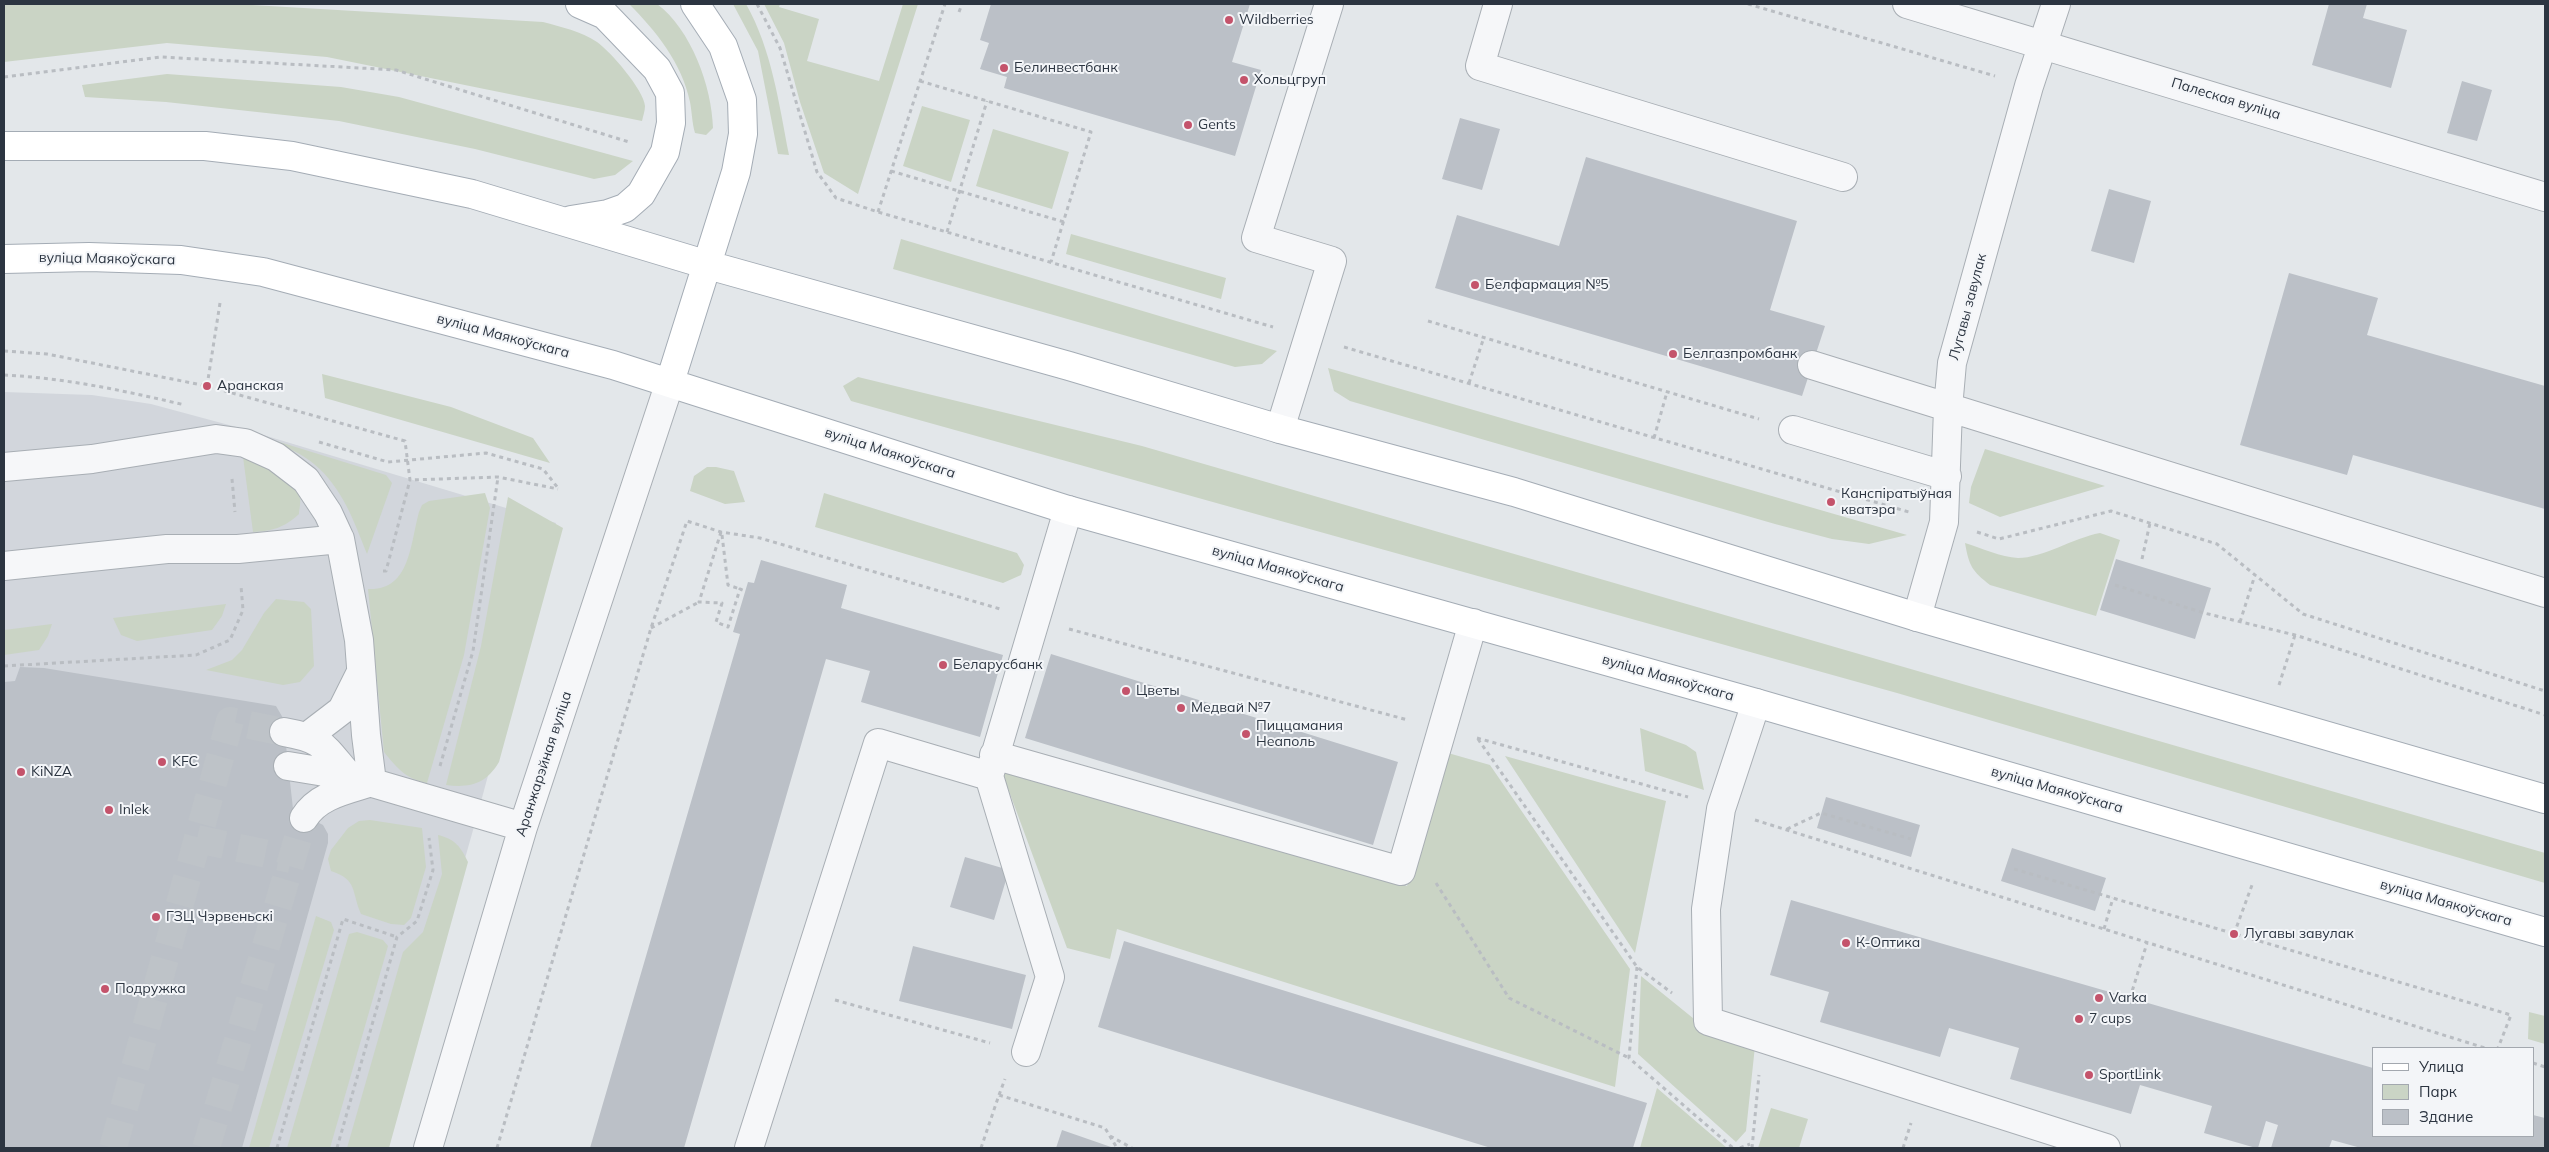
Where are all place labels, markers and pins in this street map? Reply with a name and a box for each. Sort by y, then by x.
place label: Wildberries [1239,12,1314,28]
marker: Wildberries [1223,14,1235,26]
place label: Белинвестбанк [1014,60,1118,76]
marker: Белинвестбанк [998,62,1010,74]
place label: Хольцгруп [1254,72,1326,88]
marker: Хольцгруп [1238,74,1250,86]
place label: Gents [1198,117,1236,133]
marker: Gents [1182,119,1194,131]
place label: Белфармация №5 [1485,277,1609,293]
marker: Белфармация №5 [1469,279,1481,291]
place label: Белгазпромбанк [1683,346,1797,362]
marker: Белгазпромбанк [1667,348,1679,360]
place label: Аранская [217,378,284,394]
marker: Аранская [201,380,213,392]
place label: Канспіратыўная кватэра [1841,486,1952,518]
marker: Канспіратыўная кватэра [1825,496,1837,508]
place label: Беларусбанк [953,657,1043,673]
marker: Беларусбанк [937,659,949,671]
place label: Цветы [1136,683,1180,699]
marker: Цветы [1120,685,1132,697]
place label: Медвай №7 [1191,700,1271,716]
marker: Медвай №7 [1175,702,1187,714]
place label: Пиццамания Неаполь [1256,718,1343,750]
marker: Пиццамания Неаполь [1240,728,1252,740]
place label: KFC [172,754,198,770]
marker: KFC [156,756,168,768]
place label: KiNZA [31,764,72,780]
marker: KiNZA [15,766,27,778]
place label: Inlek [119,802,149,818]
marker: Inlek [103,804,115,816]
place label: ГЗЦ Чэрвеньскі [166,909,273,925]
marker: ГЗЦ Чэрвеньскі [150,911,162,923]
place label: Лугавы завулак [2244,926,2354,942]
marker: Лугавы завулак [2228,928,2240,940]
place label: К-Оптика [1856,935,1920,951]
marker: К-Оптика [1840,937,1852,949]
place label: Подружка [115,981,186,997]
marker: Подружка [99,983,111,995]
place label: Varka [2109,990,2147,1006]
marker: Varka [2093,992,2105,1004]
place label: 7 cups [2089,1011,2131,1027]
marker: 7 cups [2073,1013,2085,1025]
place label: SportLink [2099,1067,2161,1083]
marker: SportLink [2083,1069,2095,1081]

